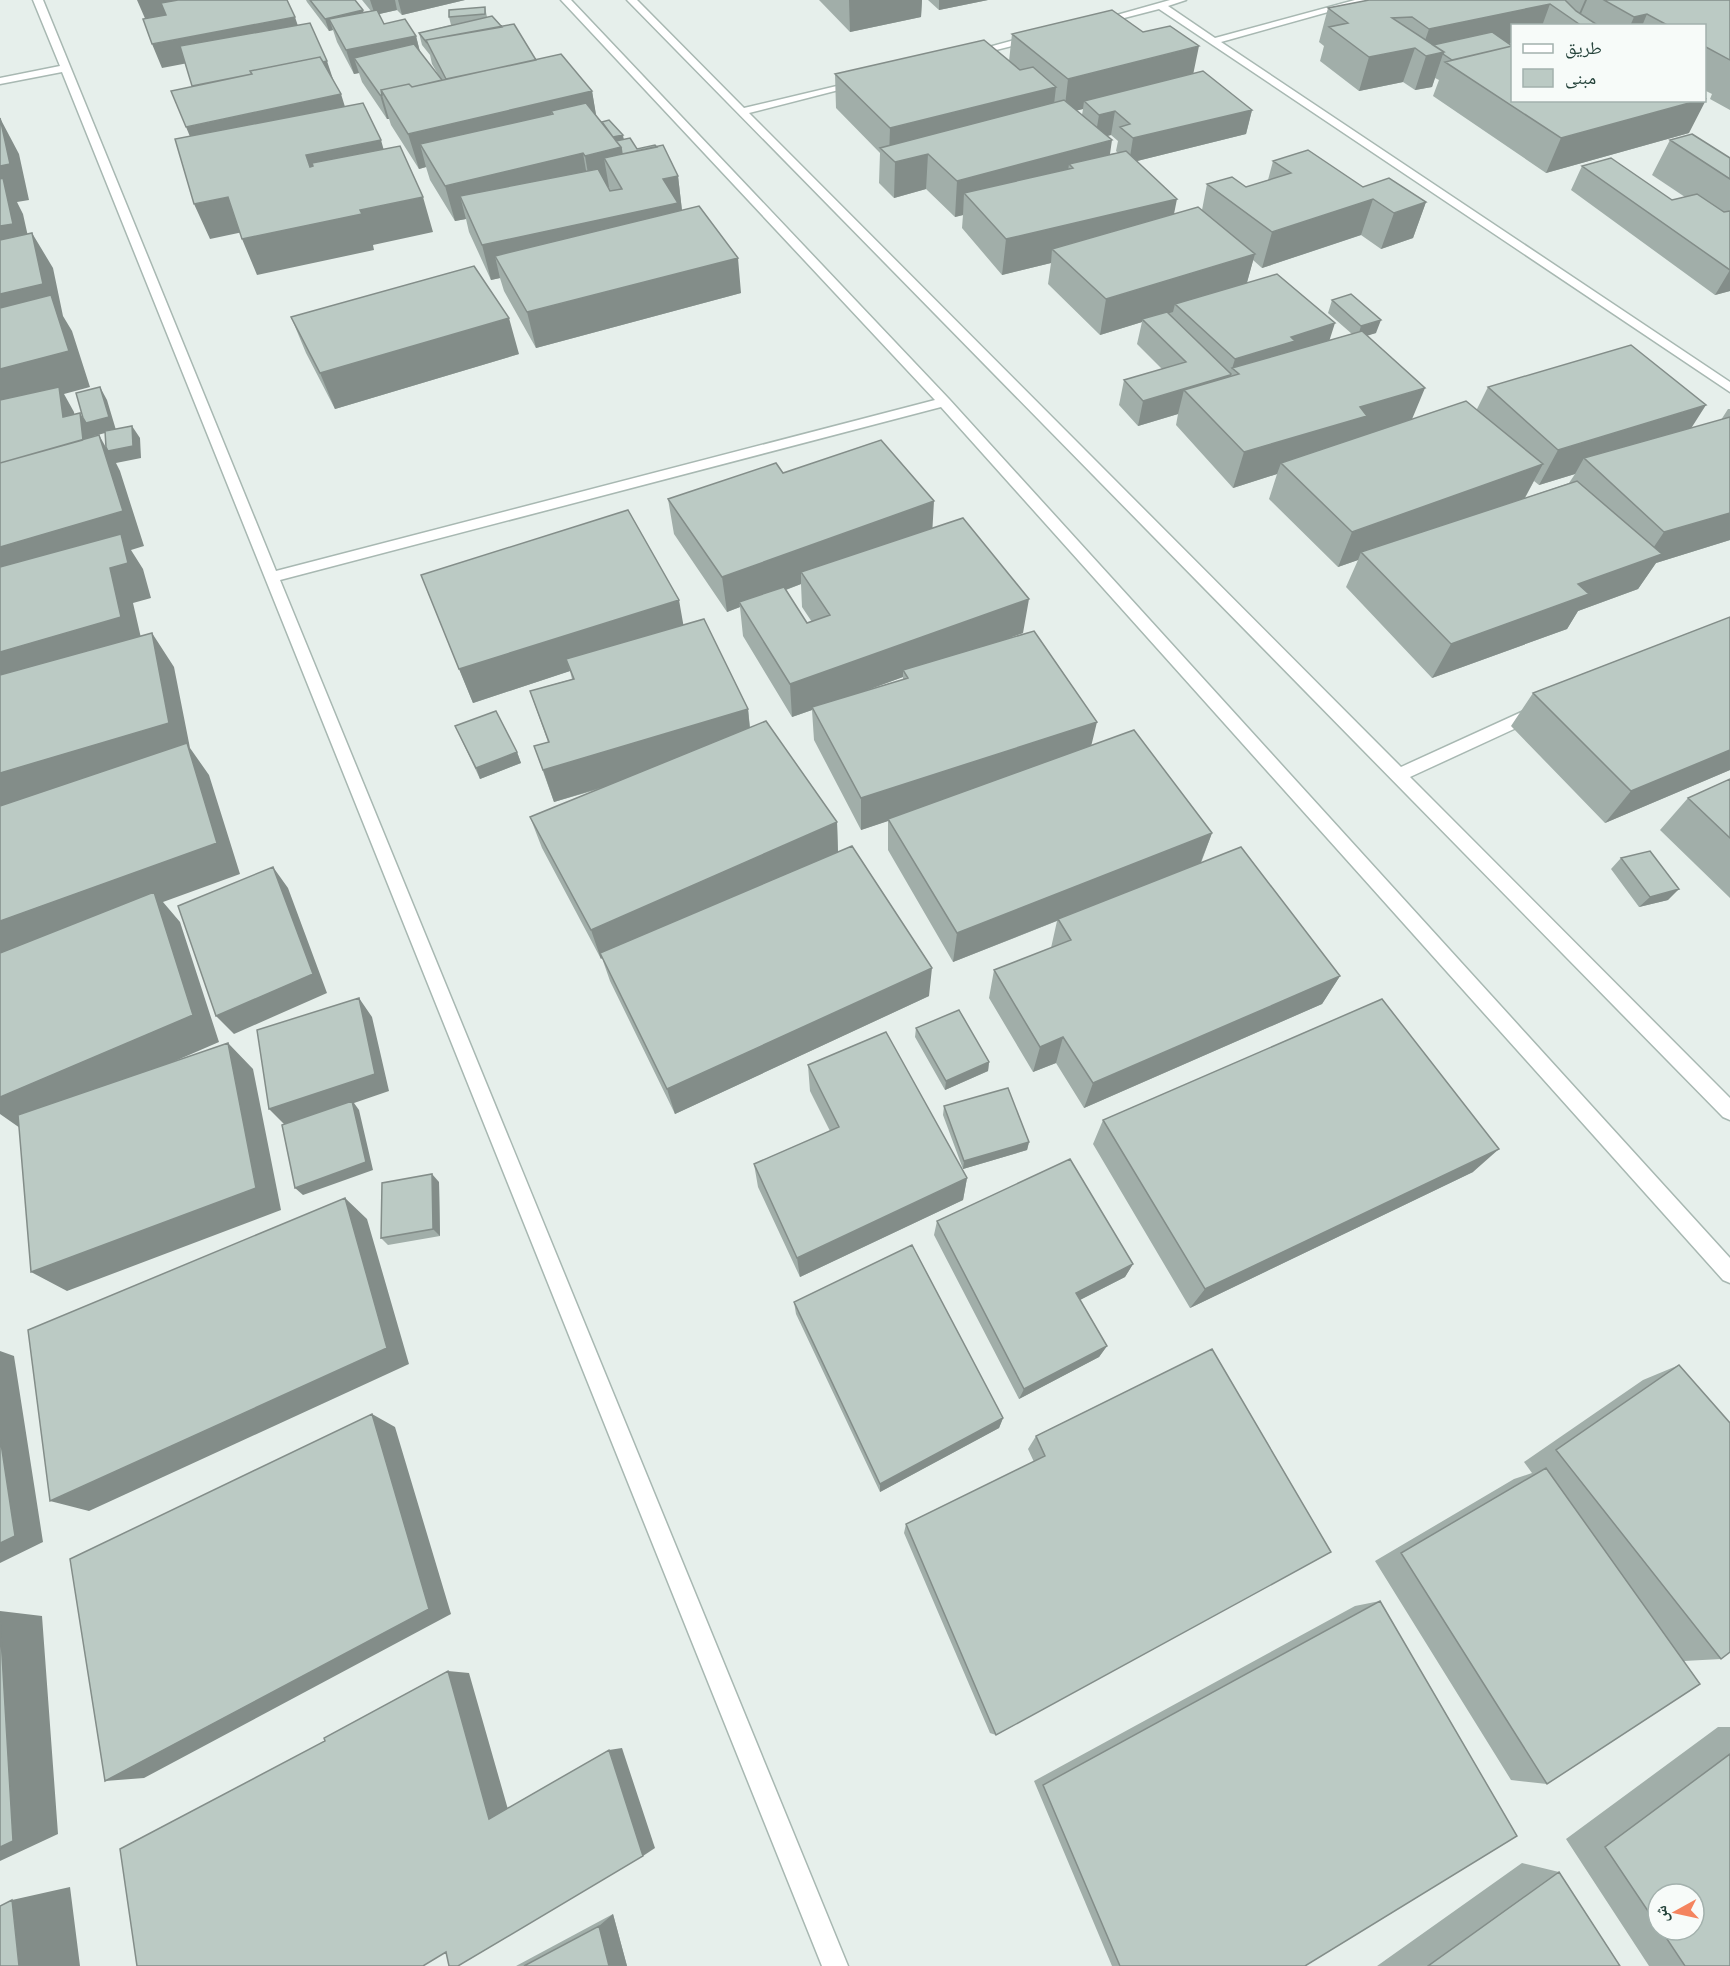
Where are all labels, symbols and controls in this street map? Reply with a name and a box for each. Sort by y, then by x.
legend [1511,24,1706,102]
text: طريق [1565,35,1602,61]
text: مبنى [1565,65,1596,91]
north arrow [1646,1882,1706,1942]
text: ش [1649,1904,1674,1924]

